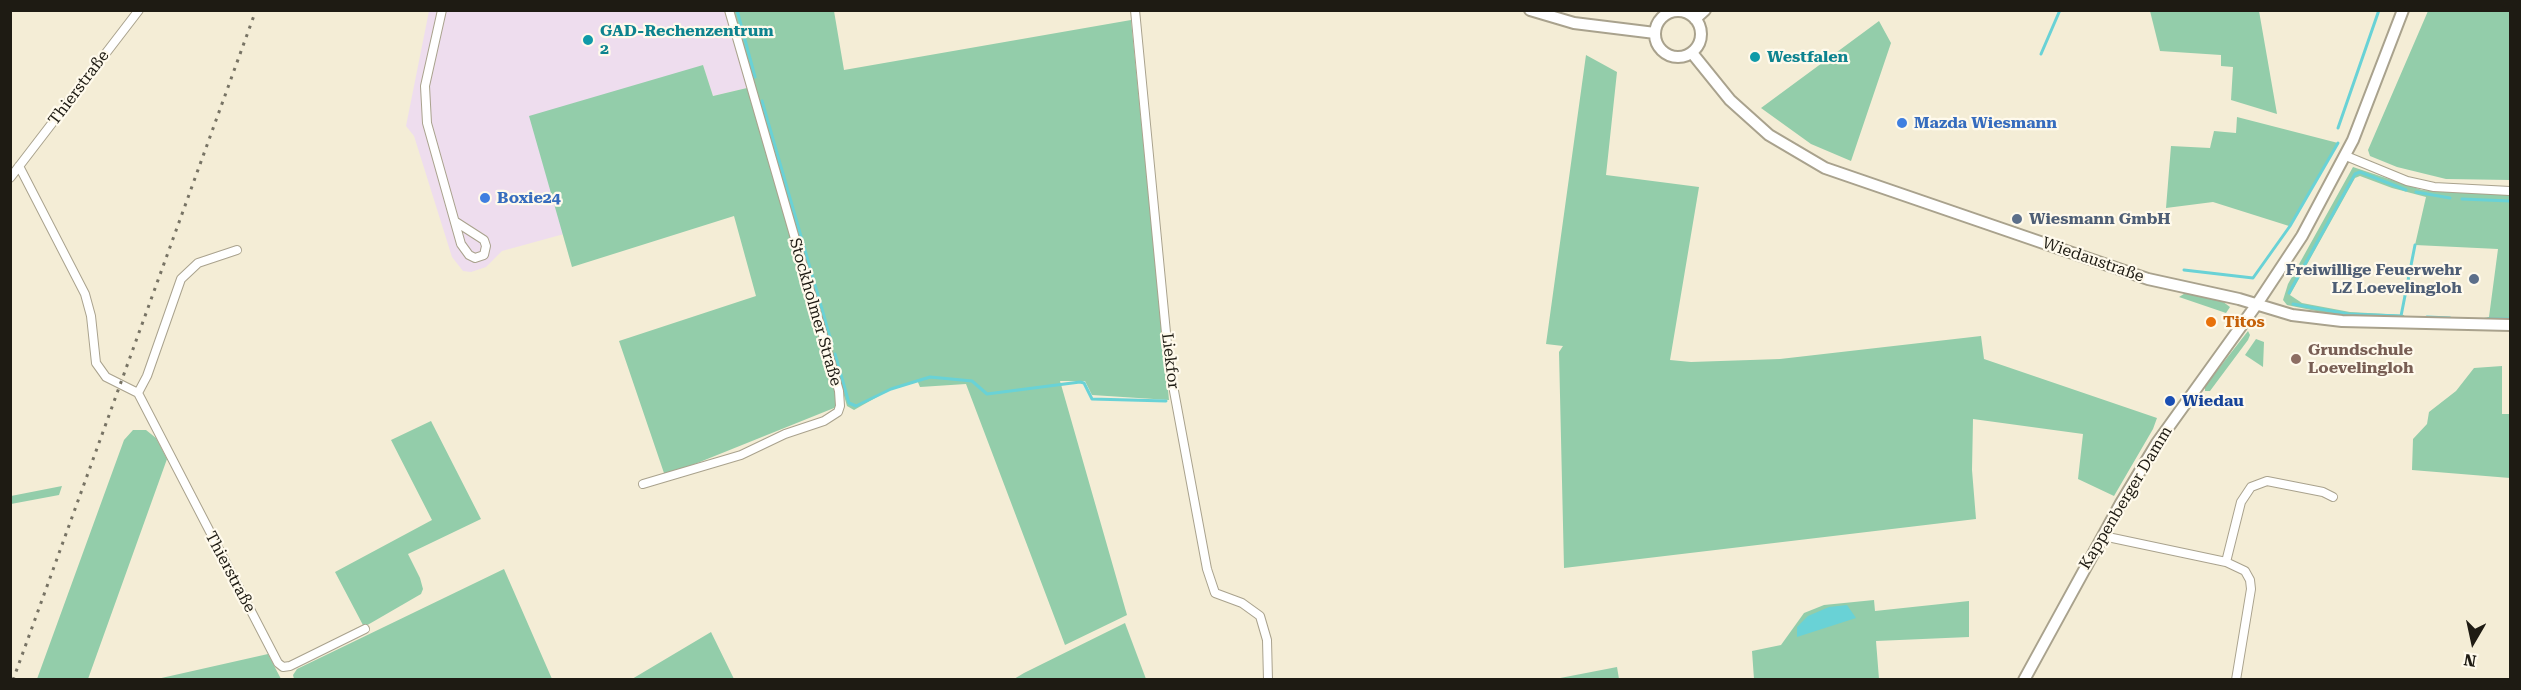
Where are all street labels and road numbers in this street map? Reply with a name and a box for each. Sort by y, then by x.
street label: Thierstraße [45,47,113,129]
street label: Wiedaustraße [2040,234,2146,286]
street label: Stockholmer Straße [785,236,845,388]
street label: Liekfor [1157,332,1183,390]
street label: Kappenberger Damm [2076,423,2176,573]
street label: Thierstraße [201,528,259,616]

